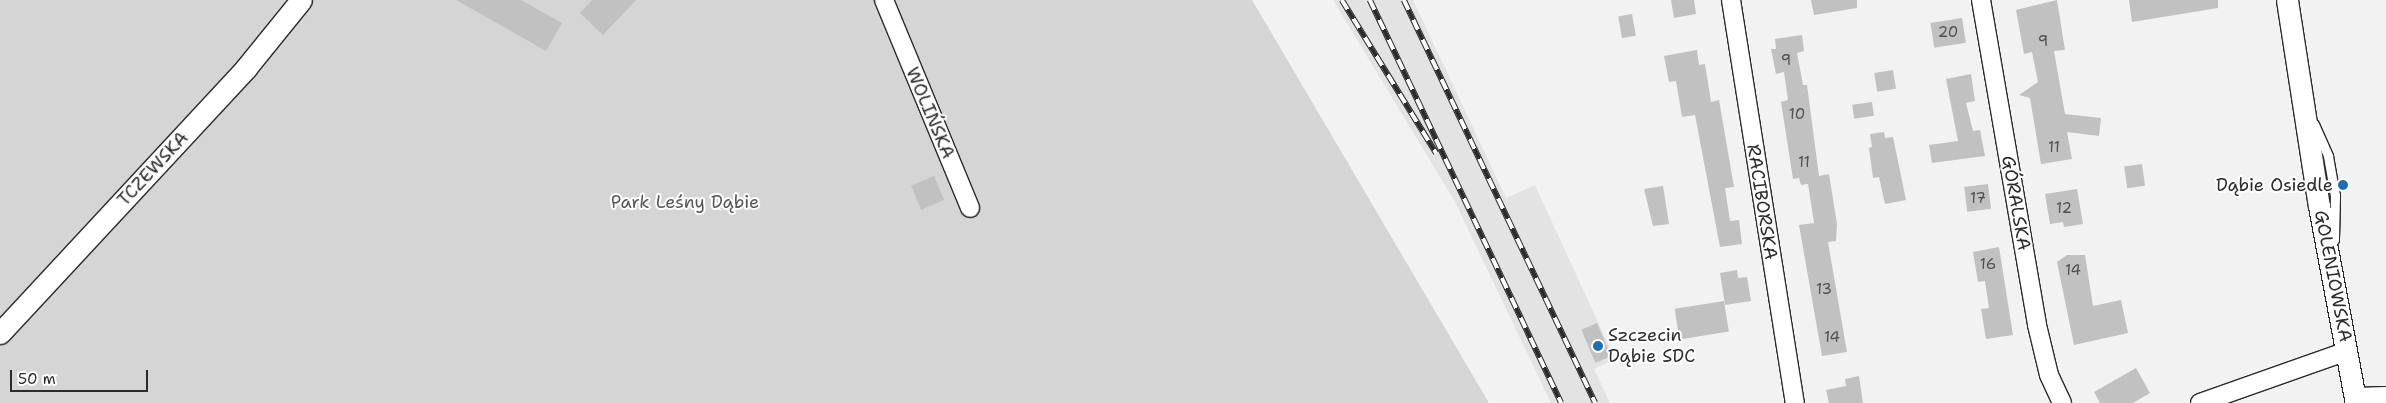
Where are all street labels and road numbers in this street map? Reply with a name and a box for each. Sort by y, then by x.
street label: WOLIŃSKA [901,64,959,162]
street label: TCZEWSKA [113,127,193,211]
street label: RACIBORSKA [1742,143,1782,261]
street label: GÓRALSKA [1997,154,2035,252]
street label: GOLENIOWSKA [2310,208,2356,344]

